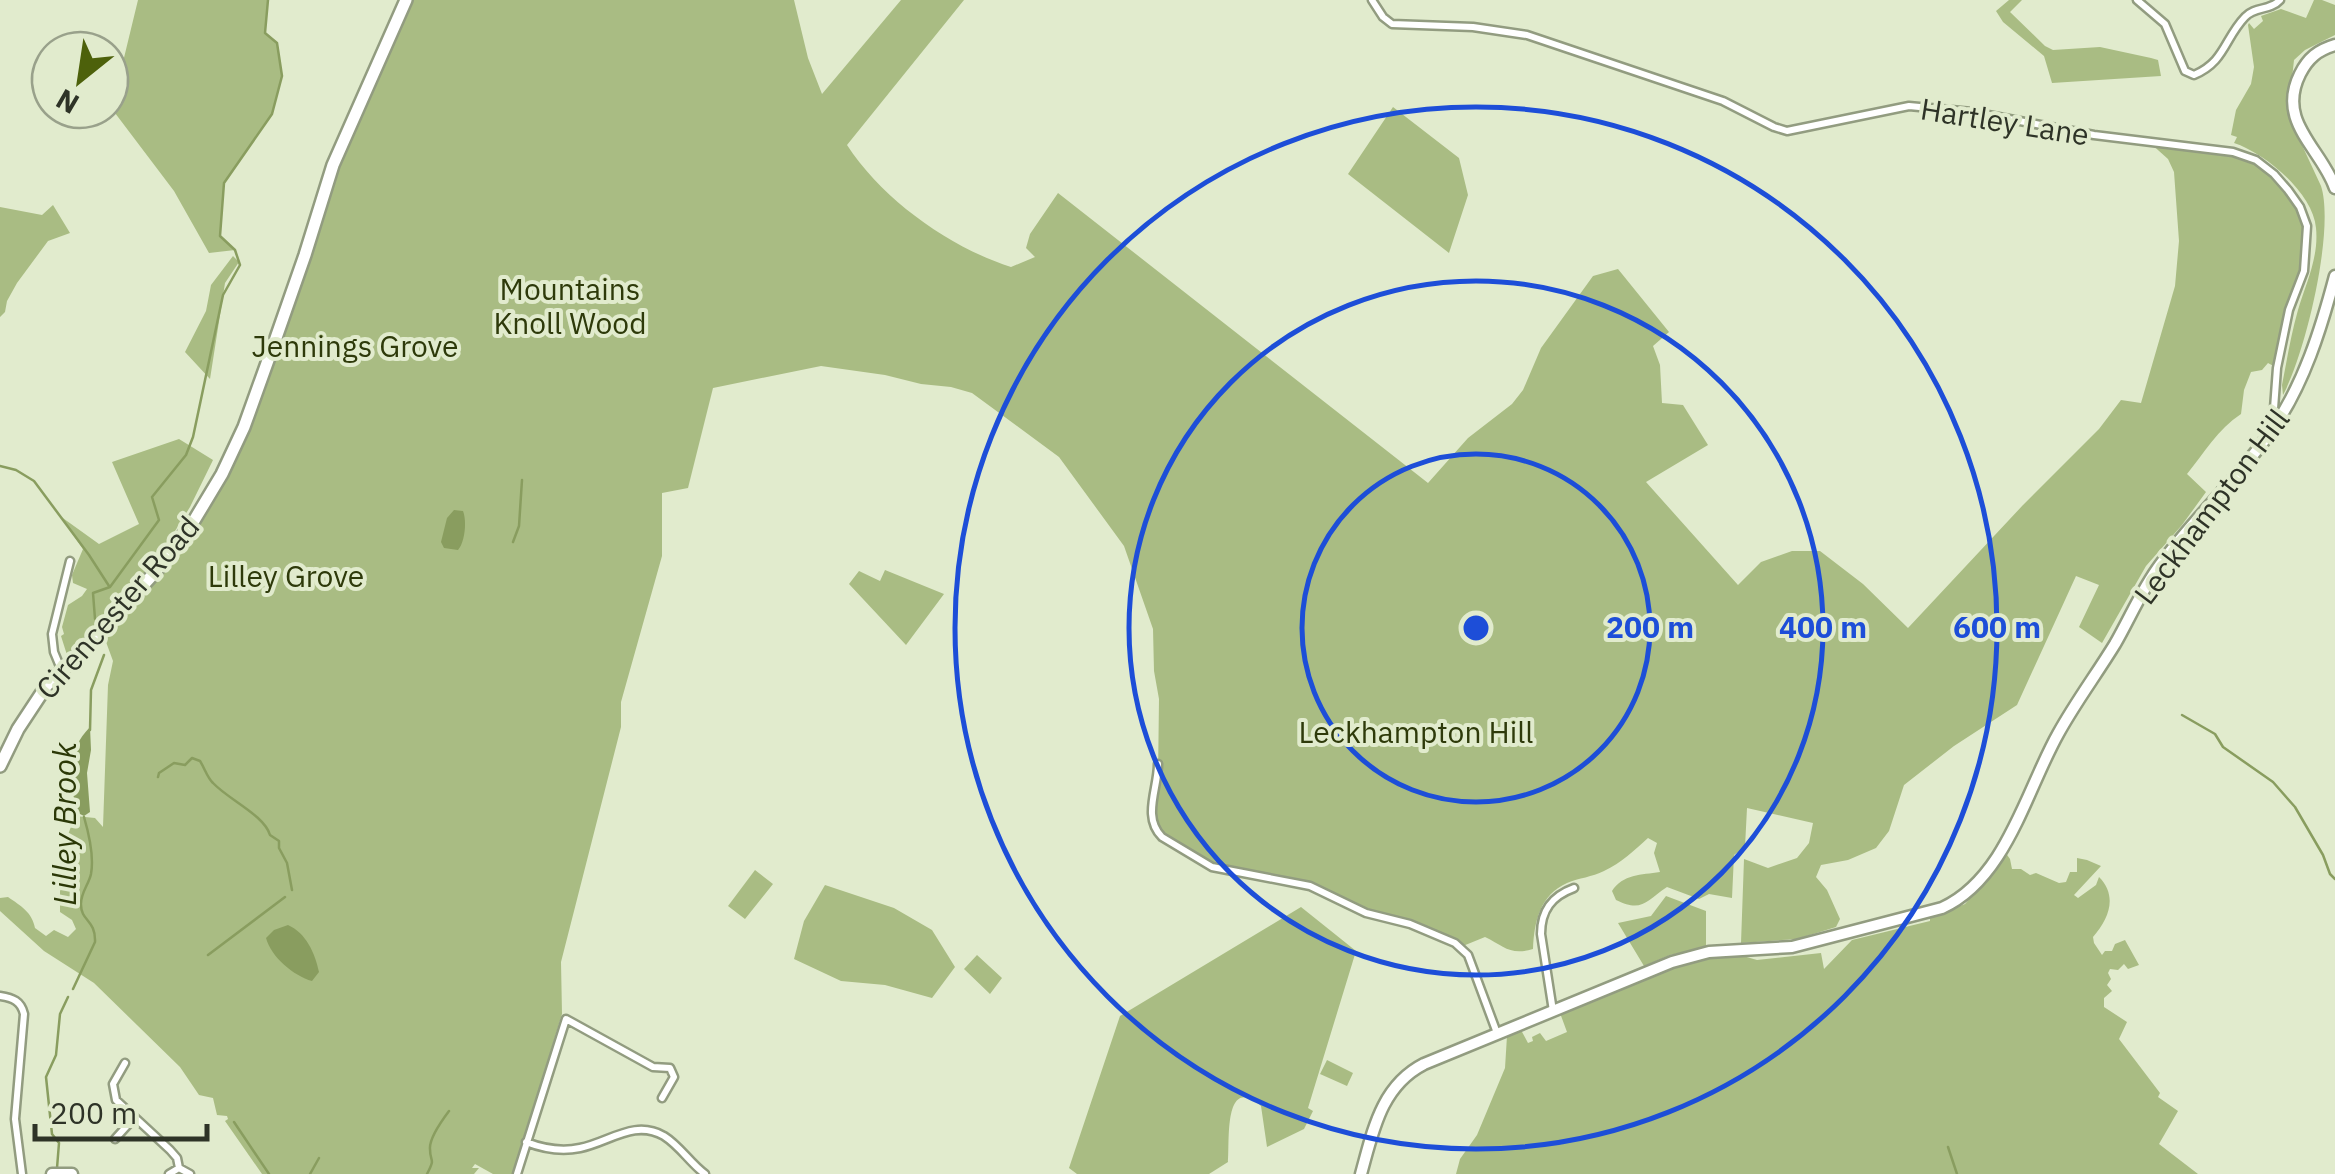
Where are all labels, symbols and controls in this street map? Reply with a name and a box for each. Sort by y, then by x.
north arrow [30,30,130,130]
text: N [49,81,85,123]
street label: Hartley Lane [1918,88,2092,154]
park label: Mountains Knoll Wood [493,269,647,342]
park label: Jennings Grove [251,326,459,365]
street label: Leckhampton Hill [2125,401,2297,611]
street label: Cirencester Road [27,507,207,707]
park label: Lilley Grove [208,556,364,595]
text: 200 m [1606,607,1694,646]
text: 400 m [1779,607,1867,646]
text: 600 m [1953,607,2041,646]
centre of rings [1458,610,1494,646]
park label: Leckhampton Hill [1299,712,1533,751]
water label: Lilley Brook [43,741,85,906]
scale bar [35,1079,208,1141]
text: 200 m [50,1093,137,1132]

